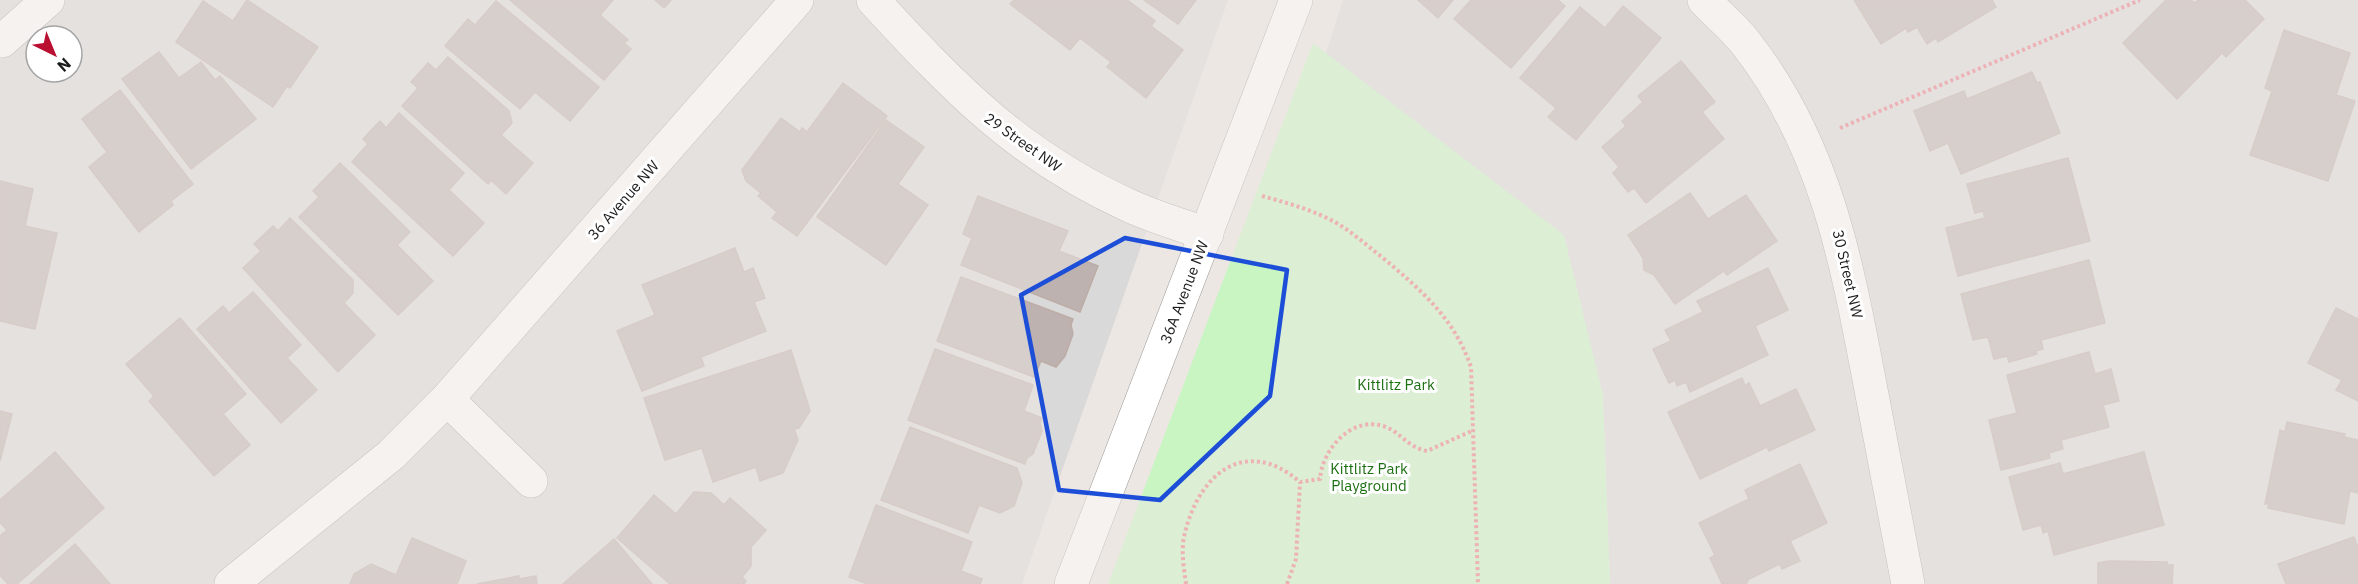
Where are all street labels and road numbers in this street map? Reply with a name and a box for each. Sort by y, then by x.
street label: 29 Street NW [981,108,1066,176]
street label: 36 Avenue NW [583,156,663,244]
street label: 30 Street NW [1829,228,1868,321]
street label: 36A Avenue NW [1156,237,1213,346]

